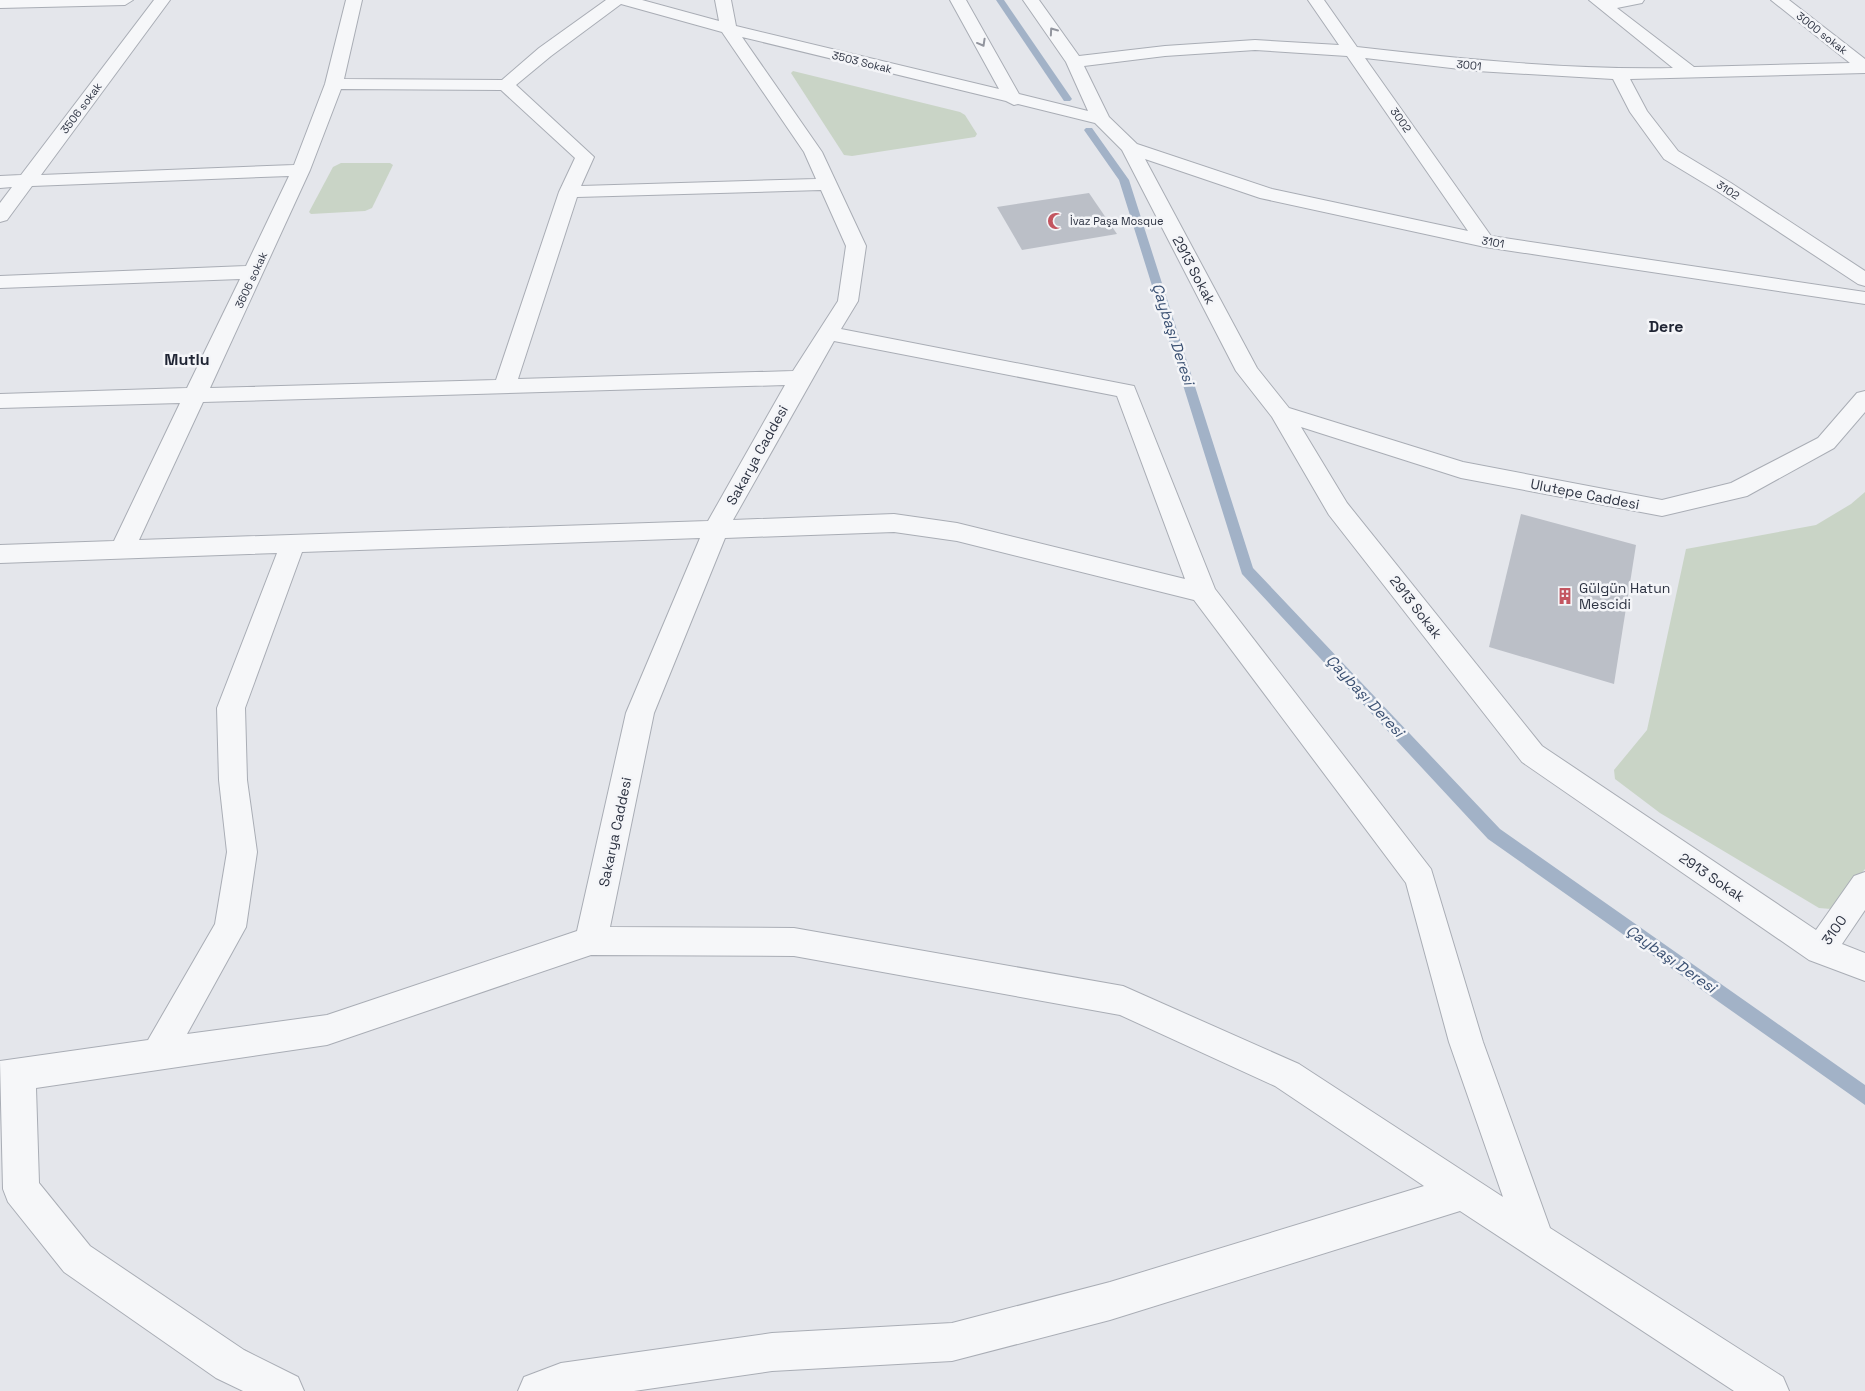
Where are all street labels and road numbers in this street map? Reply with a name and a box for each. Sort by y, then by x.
street label: 3000 sokak [1794,9,1851,57]
street label: 3503 Sokak [831,48,894,76]
street label: 3001 [1456,57,1482,73]
street label: 3506 sokak [57,80,105,136]
street label: 3002 [1387,105,1415,136]
street label: 3102 [1714,177,1742,203]
street label: 2913 Sokak [1168,233,1220,308]
street label: 3101 [1481,233,1505,251]
street label: 3606 sokak [232,250,270,310]
street label: Sakarya Caddesi [722,402,792,508]
street label: Ulutepe Caddesi [1529,475,1641,513]
street label: 2913 Sokak [1386,572,1446,642]
street label: Sakarya Caddesi [595,776,635,888]
street label: 2913 Sokak [1676,849,1749,906]
street label: 3100 [1817,912,1851,948]

